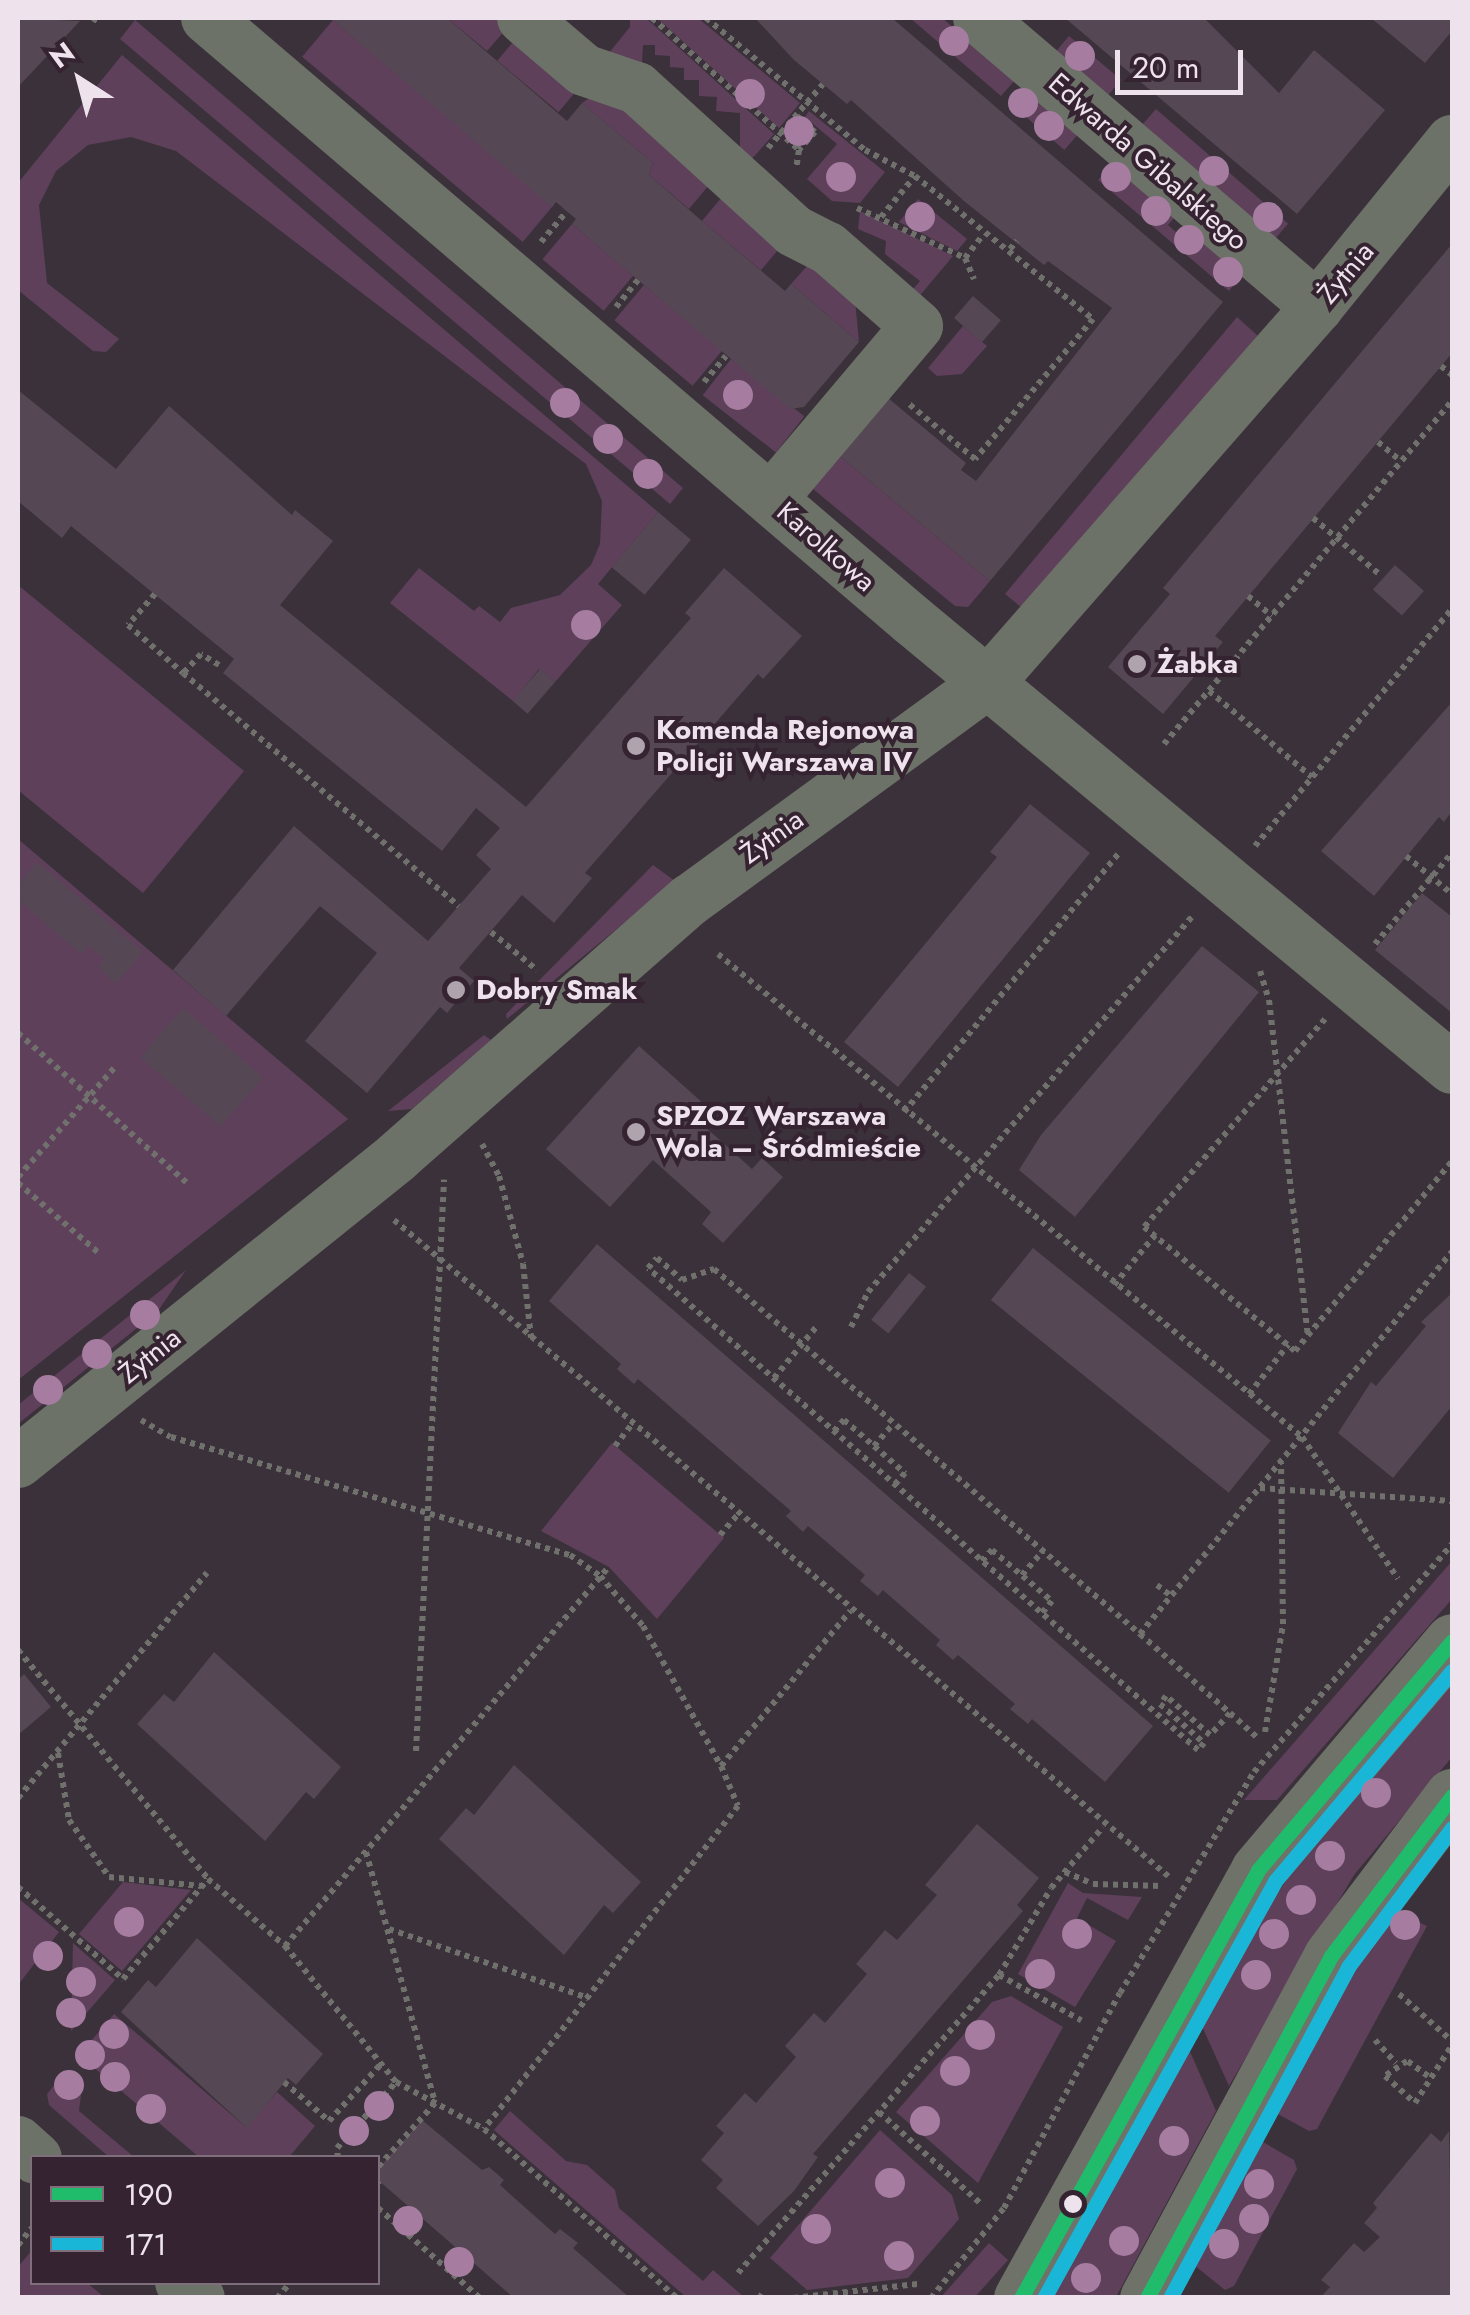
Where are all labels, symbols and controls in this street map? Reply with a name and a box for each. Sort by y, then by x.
north arrow [30,30,130,130]
scale bar [1120,30,1248,92]
text: N [41,32,83,78]
text: 20 m [1132,46,1199,89]
street label: Edwarda Gibalskiego [1042,66,1254,258]
street label: Żytnia [1311,235,1381,311]
street label: Karolkowa [770,495,882,599]
place label: Żabka [1157,647,1238,681]
marker: Żabka [1126,653,1148,675]
place label: Komenda Rejonowa Policji Warszawa IV [656,713,914,779]
marker: Komenda Rejonowa Policji Warszawa IV [625,735,647,757]
street label: Żytnia [734,803,810,871]
place label: Dobry Smak [476,973,637,1007]
marker: Dobry Smak [445,979,467,1001]
place label: SPZOZ Warszawa Wola – Śródmieście [656,1099,921,1165]
marker: SPZOZ Warszawa Wola – Śródmieście [625,1121,647,1143]
street label: Żytnia [112,1321,188,1391]
legend [30,2155,380,2285]
text: 190 [124,2173,173,2216]
unlabelled marker [1063,2194,1083,2214]
text: 171 [124,2223,167,2266]

